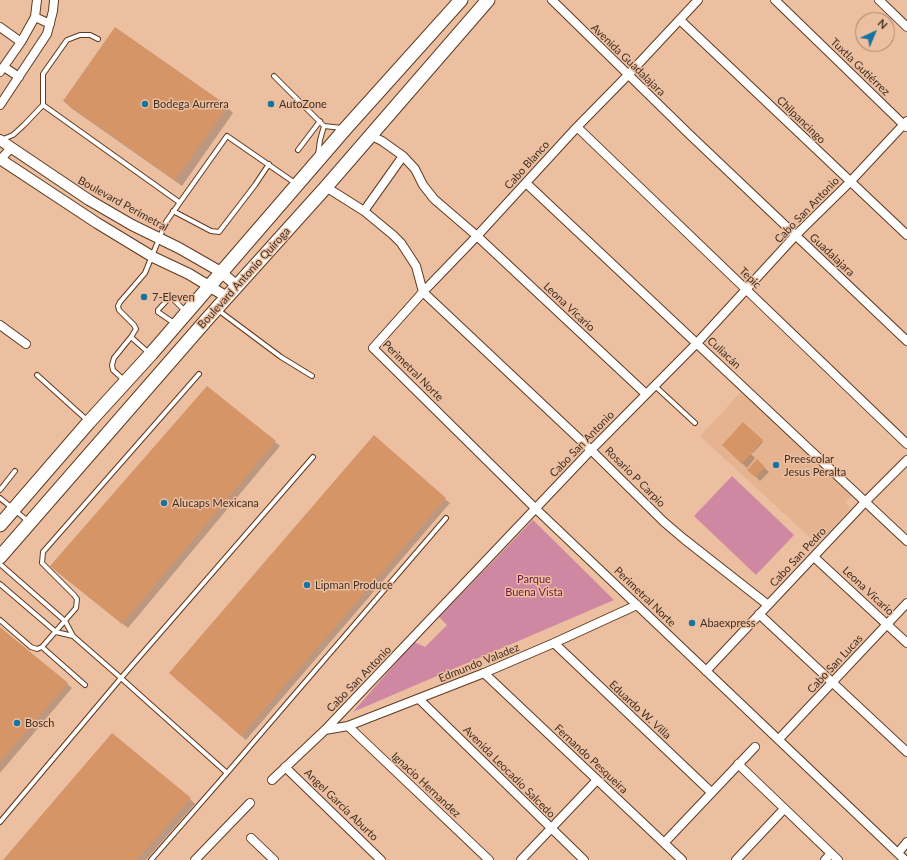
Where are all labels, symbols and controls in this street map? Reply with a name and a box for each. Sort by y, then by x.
north arrow [855,12,895,52]
text: N [875,16,891,31]
street label: Avenida Guadalajara [588,21,668,99]
street label: Tuxtla Gutiérrez [828,36,892,98]
street label: Chilpancingo [774,94,828,146]
place label: Bodega Aurrera [153,97,229,111]
place label: AutoZone [279,97,327,111]
marker: Bodega Aurrera [140,99,150,109]
marker: AutoZone [266,99,276,109]
street label: Cabo Blanco [502,138,552,192]
street label: Boulevard Perimetral [76,174,170,234]
street label: Cabo San Antonio [772,174,842,246]
street label: Boulevard Antonio Quiroga [195,225,293,331]
street label: Guadalajara [807,231,857,279]
street label: Tepic [736,265,764,291]
street label: Leona Vicario [541,280,597,334]
place label: 7-Eleven [152,290,195,304]
marker: 7-Eleven [139,292,149,302]
street label: Culiacán [705,334,743,372]
street label: Perimetral Norte [380,338,446,404]
street label: Cabo San Antonio [547,408,617,480]
street label: Rosario P Carpio [602,444,668,510]
place label: Preescolar Jesus Peralta [784,452,846,478]
marker: Preescolar Jesus Peralta [771,460,781,470]
place label: Alucaps Mexicana [172,496,259,510]
marker: Alucaps Mexicana [159,498,169,508]
street label: Cabo San Pedro [767,524,829,590]
street label: Perimetral Norte [611,564,679,630]
street label: Leona Vicario [840,564,896,618]
park label: Parque Buena Vista [505,572,563,598]
place label: Lipman Produce [315,578,393,592]
marker: Lipman Produce [302,580,312,590]
place label: Abaexpress [700,616,756,630]
marker: Abaexpress [687,618,697,628]
street label: Cabo San Lucas [804,632,866,696]
street label: Edmundo Valadez [437,641,521,685]
street label: Cabo San Antonio [324,643,394,715]
street label: Eduardo W. Villa [606,678,674,742]
place label: Bosch [25,716,54,730]
marker: Bosch [12,718,22,728]
street label: Fernando Pesqueira [552,722,630,796]
street label: Avenida Leocadio Salcedo [460,723,558,821]
street label: Ignacio Hernandez [389,750,463,820]
street label: Angel García Aburto [301,766,381,844]

